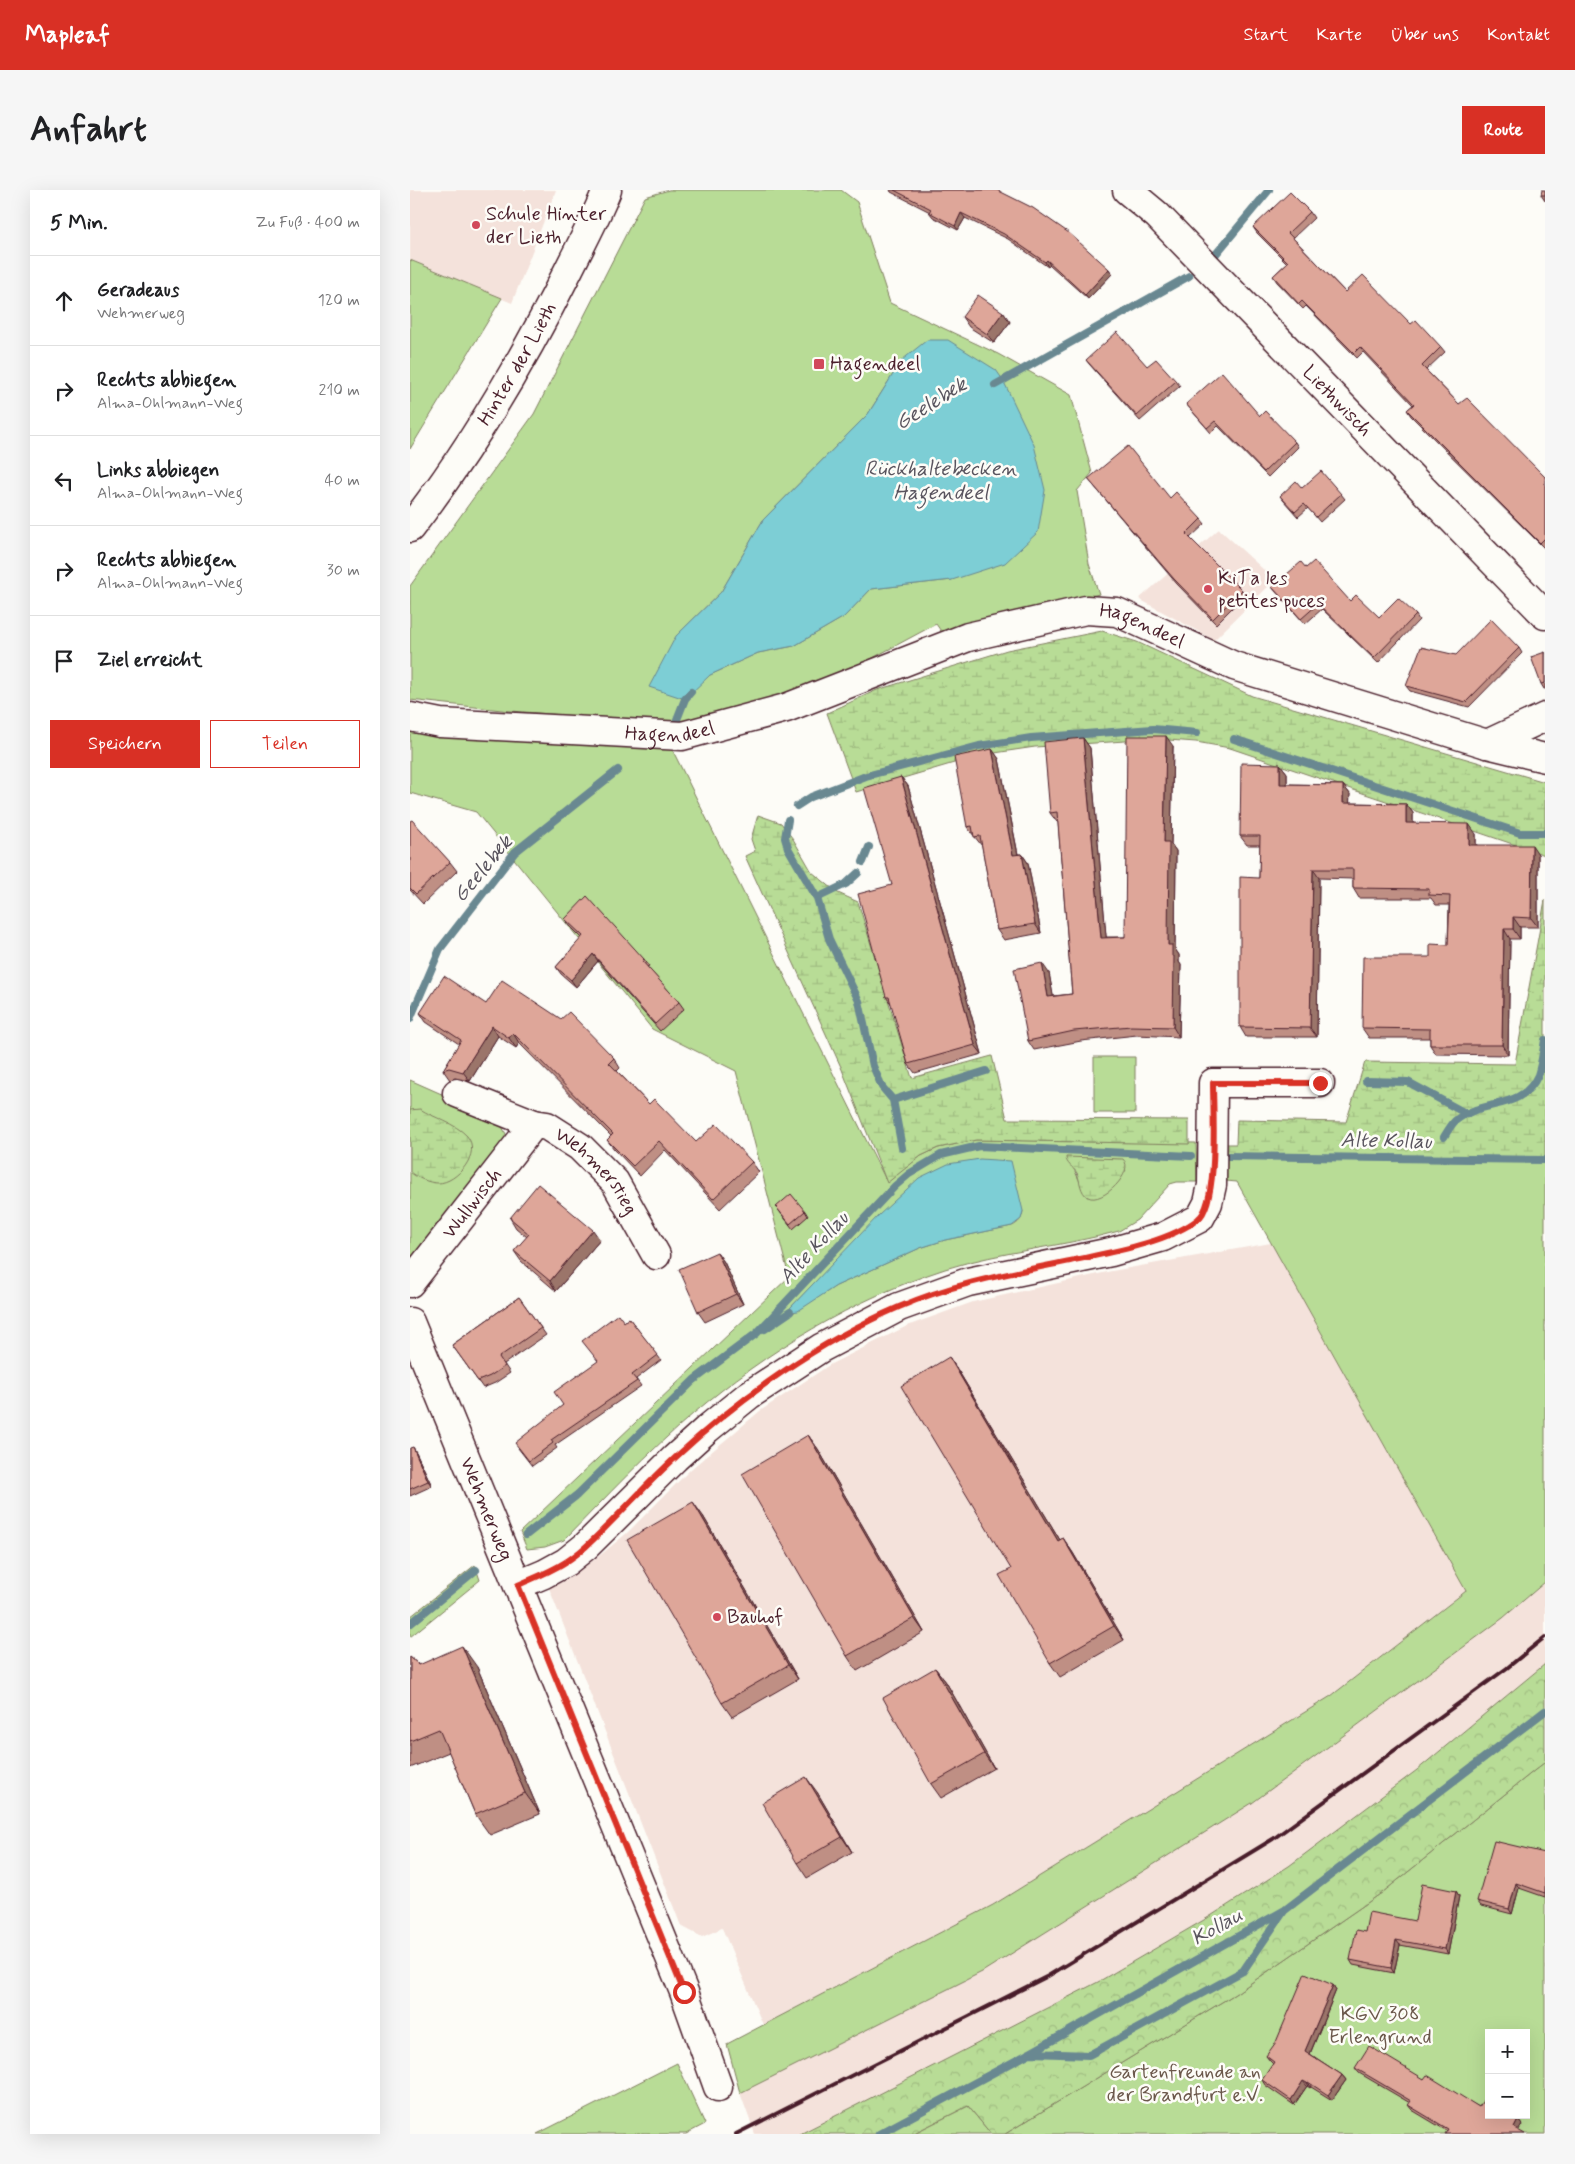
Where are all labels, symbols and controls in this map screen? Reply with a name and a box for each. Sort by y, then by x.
text: Mapleaf [25,20,110,51]
text: Start [1244,23,1288,47]
text: Karte [1316,23,1362,47]
text: Über uns [1390,23,1459,47]
text: Kontakt [1487,23,1550,47]
button: Route [1462,106,1545,154]
text: Anfahrt [30,107,147,153]
place label: Schule Hinter der Lieth [486,201,607,251]
text: 5 Min. [50,209,108,237]
text: Zu Fuß · 400 m [256,212,360,233]
marker: Schule Hinter der Lieth [470,219,482,231]
text: Geradeaus [97,278,179,303]
icon: ahead [50,287,78,315]
text: 120 m [318,290,360,311]
street label: Hinter der Lieth [471,298,563,431]
text: Wehmerweg [97,303,185,324]
place label: Hagendeel [830,351,921,380]
marker: Hagendeel [812,357,826,371]
street label: Liethwisch [1296,359,1378,442]
text: Rechts abbiegen [97,368,236,393]
water label: Geelebek [890,370,973,437]
icon: right [50,377,78,405]
text: 210 m [319,380,360,401]
text: Alma-Ohlmann-Weg [97,393,243,414]
water label: Rückhaltebecken Hagendeel [865,455,1018,509]
text: Links abbiegen [97,458,219,483]
icon: left [50,467,78,495]
text: 40 m [324,470,360,491]
text: Alma-Ohlmann-Weg [97,483,243,504]
text: Rechts abbiegen [97,548,236,573]
icon: right [50,557,78,585]
text: 30 m [327,560,360,581]
place label: KiTa les petites puces [1218,565,1325,615]
text: Alma-Ohlmann-Weg [97,573,243,594]
marker: KiTa les petites puces [1202,583,1214,595]
street label: Hagendeel [1099,597,1189,655]
icon: arrive [50,647,78,675]
text: Ziel erreicht [97,648,202,673]
street label: Hagendeel [624,714,718,750]
button: Speichern [50,720,200,768]
button: Teilen [210,720,360,768]
water label: Geelebek [447,828,520,908]
route end [1309,1072,1332,1095]
street label: Wehmerstieg [549,1121,644,1220]
water label: Alte Kollau [1340,1126,1433,1156]
street label: Wullwisch [436,1162,508,1244]
water label: Alte Kollau [773,1204,856,1291]
street label: Wehmerweg [453,1453,520,1565]
place label: Bauhof [727,1604,783,1631]
marker: Bauhof [711,1611,723,1623]
water label: Kollau [1186,1901,1248,1953]
route start [673,1981,696,2004]
park label: KGV 308 Erlengrund [1328,2001,1432,2051]
map controls [1485,2029,1530,2119]
button: + [1485,2029,1530,2074]
park label: Gartenfreunde an der Brandfurt e.V. [1107,2059,1263,2109]
button: − [1485,2074,1530,2119]

